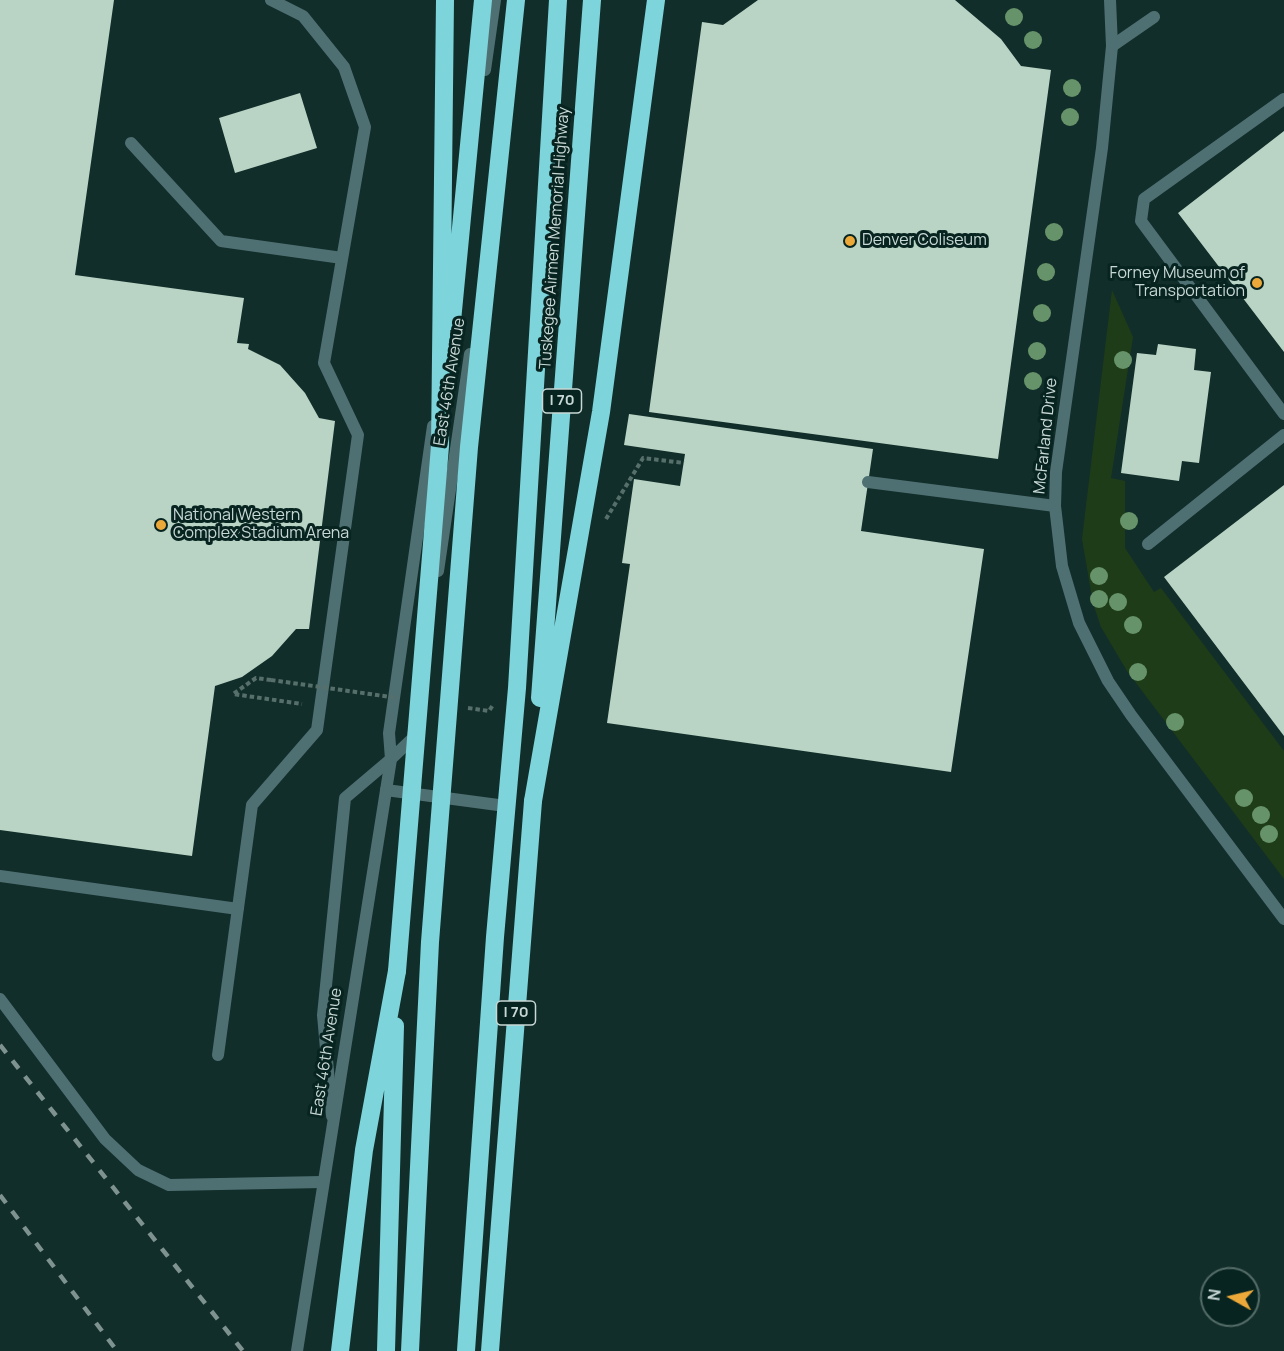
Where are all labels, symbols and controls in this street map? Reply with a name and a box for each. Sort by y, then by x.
street label: Tuskegee Airmen Memorial Highway [536,106,574,370]
place label: Denver Coliseum [862,231,987,251]
marker: Denver Coliseum [843,234,857,248]
place label: Forney Museum of Transportation [1110,264,1245,302]
marker: Forney Museum of Transportation [1250,276,1264,290]
street label: East 46th Avenue [430,317,470,447]
street label: McFarland Drive [1030,377,1062,495]
road number: I 70 [542,389,582,413]
place label: National Western Complex Stadium Arena [173,506,349,544]
marker: National Western Complex Stadium Arena [154,518,168,532]
street label: East 46th Avenue [307,987,347,1117]
road number: I 70 [496,1001,536,1025]
north arrow [1200,1267,1260,1327]
text: N [1202,1288,1226,1302]

